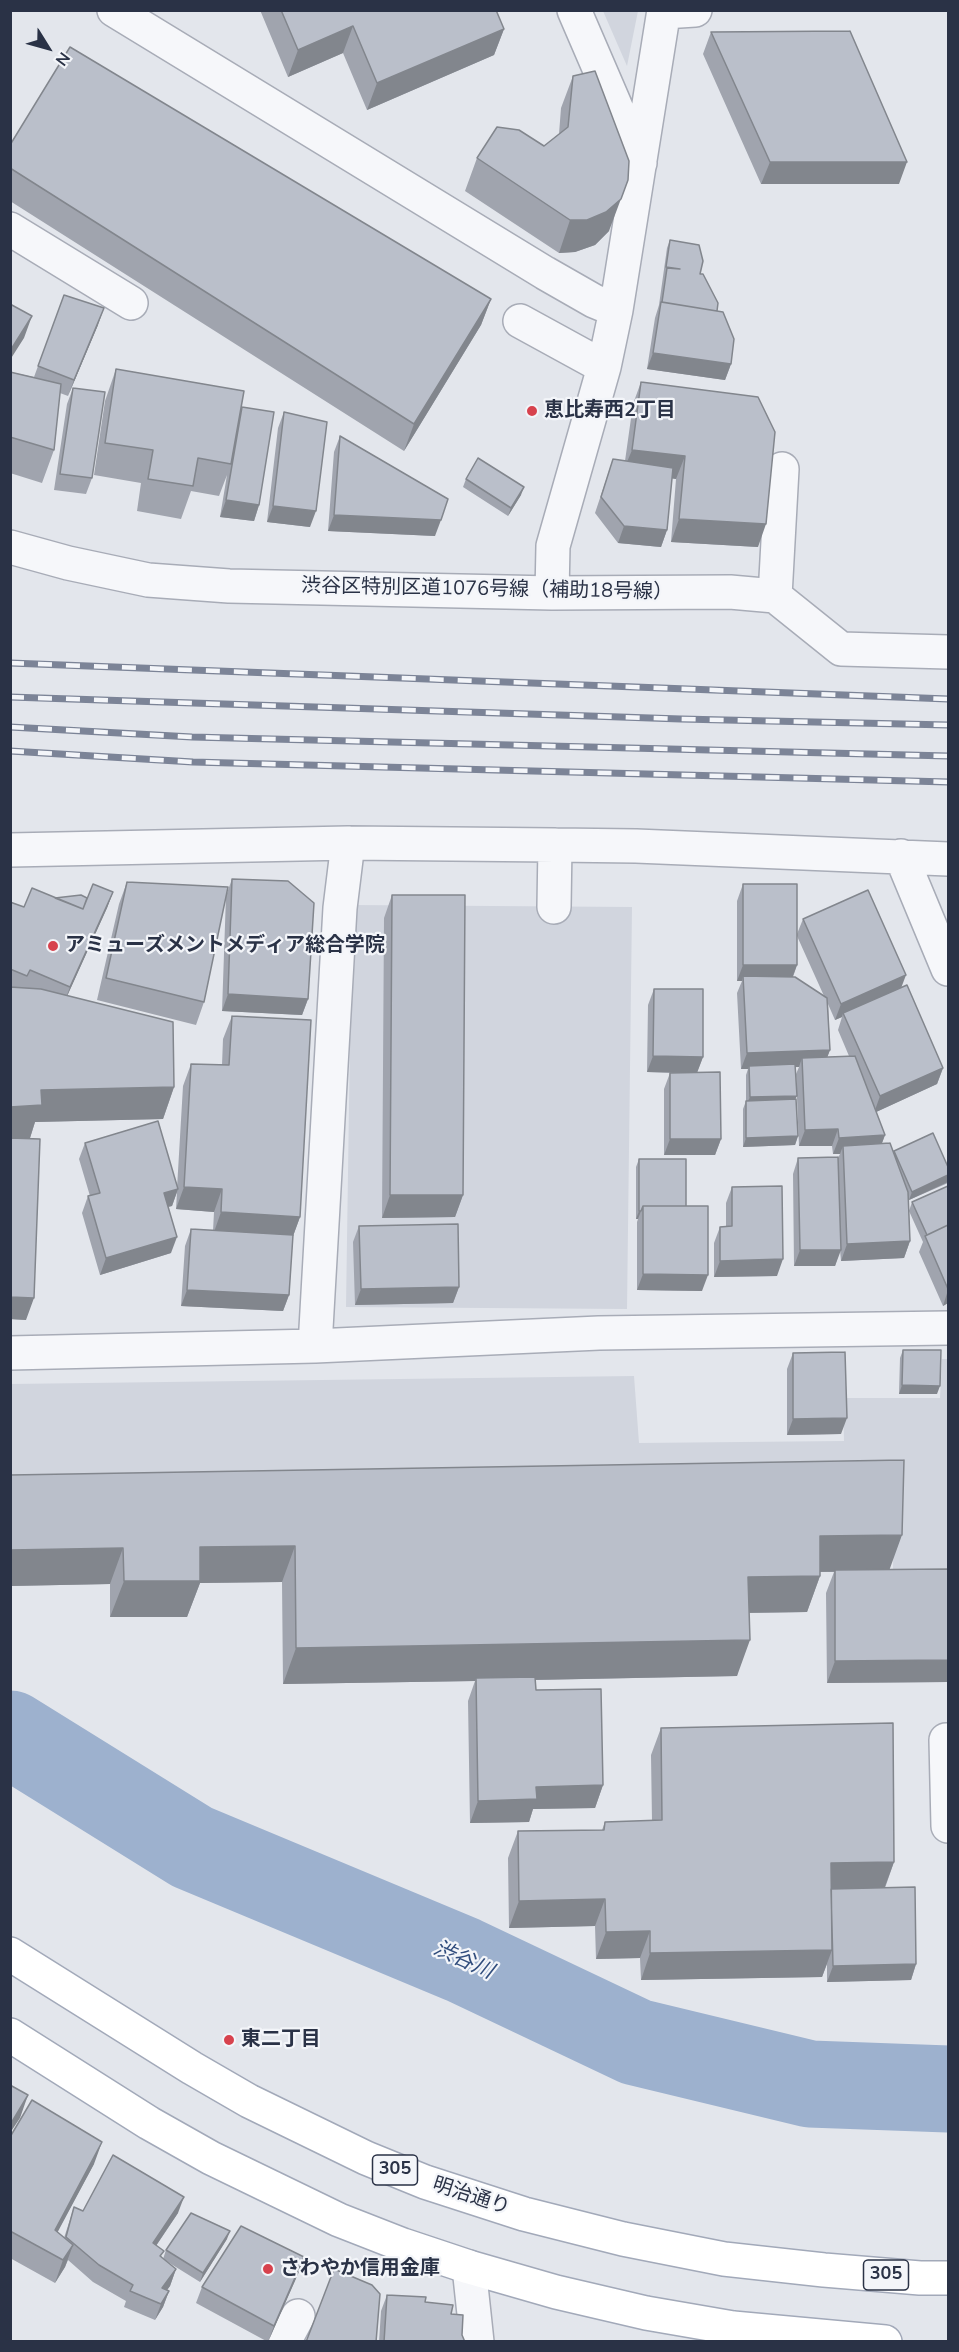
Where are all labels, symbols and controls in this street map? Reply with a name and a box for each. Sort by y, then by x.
north arrow [18,18,78,78]
text: N [50,47,75,70]
place label: 恵比寿西2丁目 [544,399,676,423]
marker: 恵比寿西2丁目 [525,404,539,418]
street label: 渋谷区特別区道1076号線（補助18号線） [301,575,673,605]
place label: アミューズメントメディア総合学院 [65,934,385,958]
marker: アミューズメントメディア総合学院 [46,939,60,953]
water label: 渋谷川 [429,1937,497,1985]
place label: 東二丁目 [241,2028,321,2052]
marker: 東二丁目 [222,2033,236,2047]
road number: 305 [372,2155,418,2185]
street label: 明治通り [429,2173,513,2221]
place label: さわやか信用金庫 [280,2257,440,2281]
road number: 305 [864,2260,908,2290]
marker: さわやか信用金庫 [261,2262,275,2276]

